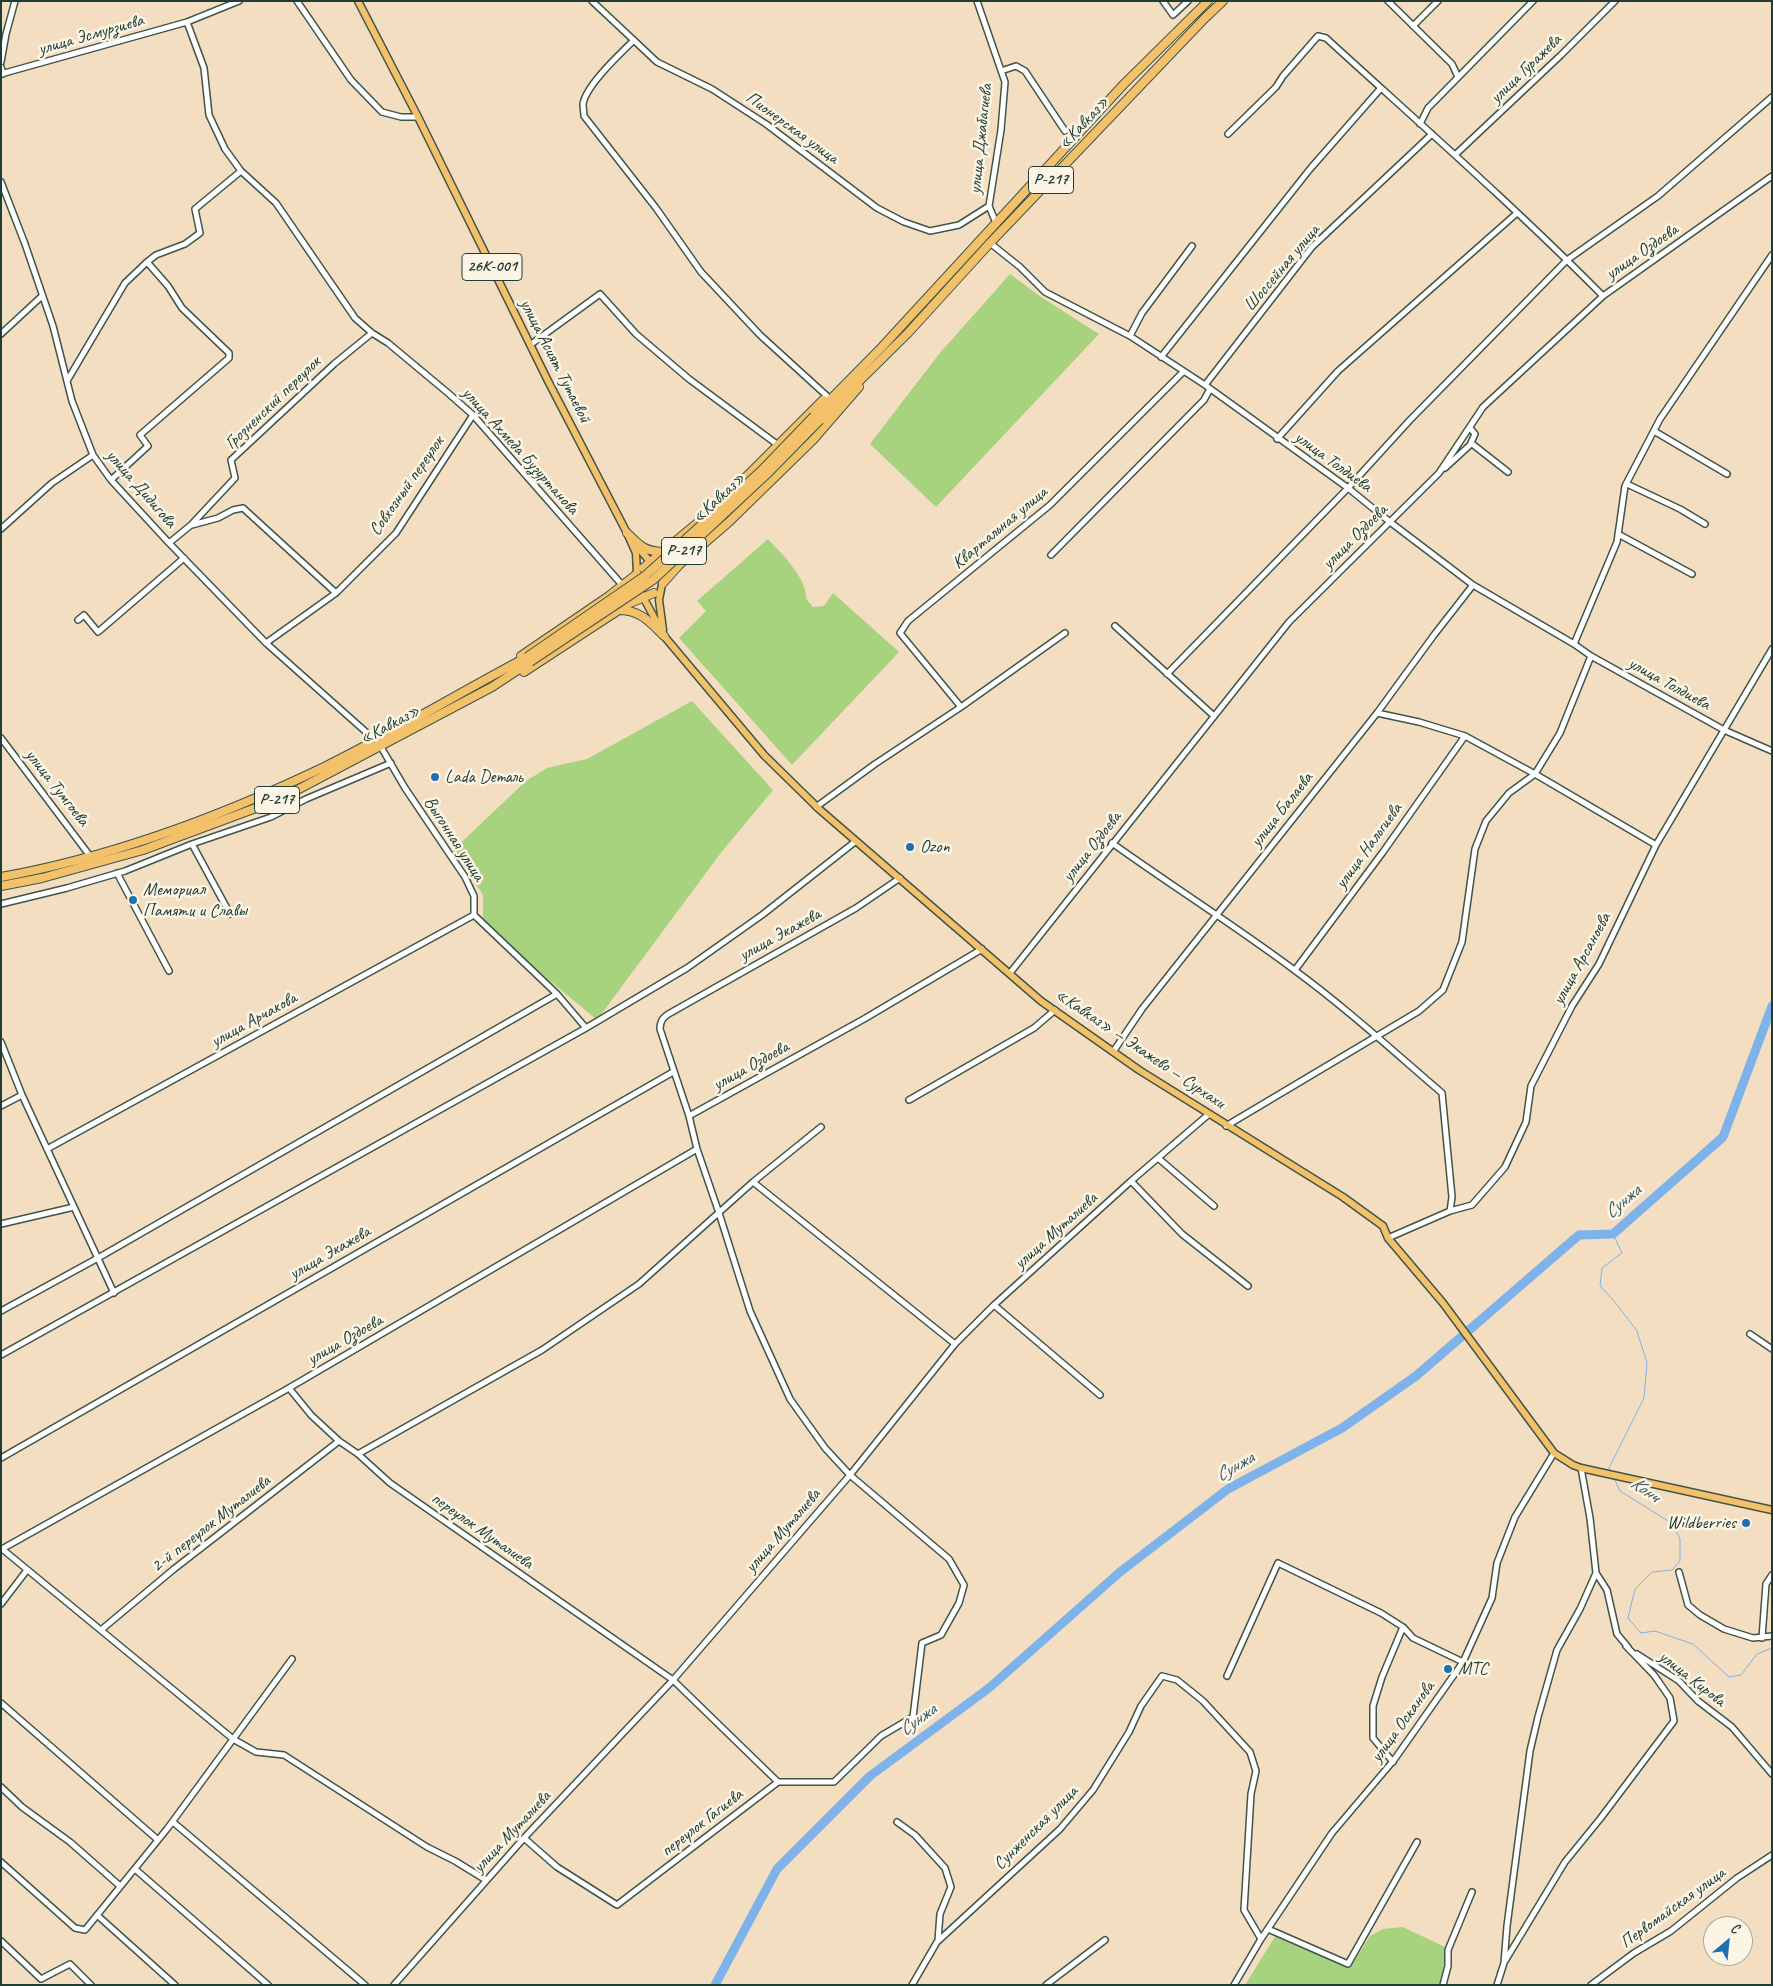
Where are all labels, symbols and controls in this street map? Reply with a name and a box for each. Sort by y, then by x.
street label: улица Эсмурзиева [36,10,146,60]
street label: улица Гуражева [1486,30,1566,108]
street label: улица Джабагиева [964,83,998,195]
street label: Пионерская улица [741,87,843,169]
street label: «Кавказ» [1054,92,1114,154]
road number: Р-217 [1028,166,1074,194]
street label: улица Оздоева [1602,219,1682,285]
street label: Шоссейная улица [1239,220,1325,316]
road number: 26К-001 [462,253,522,280]
street label: улица Асият Тутаевой [514,295,596,427]
street label: Грозненский переулок [221,352,325,454]
street label: улица Ахмеда Бузуртанова [457,383,583,519]
street label: улица Толдиева [1290,427,1376,497]
street label: Совхозный переулок [365,432,449,540]
street label: улица Дидигова [101,445,181,533]
street label: «Кавказ» [688,468,750,528]
street label: Квартальная улица [948,482,1052,574]
street label: улица Оздоева [1318,500,1392,574]
road number: Р-217 [662,538,706,564]
street label: улица Толдиева [1624,653,1714,715]
street label: «Кавказ» [356,700,424,750]
street label: улица Тумгоева [20,745,94,831]
place label: Lada Dеталь [445,766,523,788]
street label: улица Балаева [1246,768,1318,852]
marker: Lada Dеталь [429,771,441,783]
road number: Р-217 [254,786,300,814]
street label: Выгонная улица [419,793,489,885]
street label: улица Нальгиева [1331,799,1407,893]
street label: улица Оздоева [1058,807,1126,887]
place label: Ozon [920,836,950,858]
marker: Ozon [904,841,916,853]
place label: Мемориал Памяти и Славы [143,879,247,922]
marker: Мемориал Памяти и Славы [127,894,139,906]
street label: улица Экажева [735,904,825,966]
street label: улица Арсаноева [1548,909,1616,1009]
street label: «Кавказ» — Экажево — Сурхахи [1051,984,1229,1114]
street label: улица Арчакова [207,988,301,1052]
street label: улица Оздоева [709,1036,793,1096]
water label: Сунжа [1600,1180,1646,1224]
street label: улица Муталиева [1010,1188,1102,1274]
street label: улица Экажева [286,1221,374,1285]
street label: улица Оздоева [303,1310,387,1370]
water label: Сунжа [1212,1447,1258,1487]
street label: 2-й переулок Муталиева [147,1471,275,1577]
water label: Конч [1626,1472,1664,1508]
street label: улица Муталиева [741,1484,825,1578]
street label: переулок Муталиева [427,1488,537,1574]
place label: Wildberries [1667,1512,1736,1534]
marker: Wildberries [1740,1517,1752,1529]
street label: улица Кирова [1654,1646,1730,1712]
place label: МТС [1458,1658,1488,1680]
marker: МТС [1442,1663,1454,1675]
street label: улица Осканова [1366,1677,1440,1767]
water label: Сунжа [895,1699,941,1741]
street label: Сунженская улица [989,1781,1083,1875]
street label: переулок Гагиева [657,1784,747,1862]
street label: улица Муталиева [468,1786,556,1878]
street label: Первомайская улица [1616,1863,1730,1953]
north arrow [1703,1916,1753,1966]
text: С [1728,1919,1742,1937]

